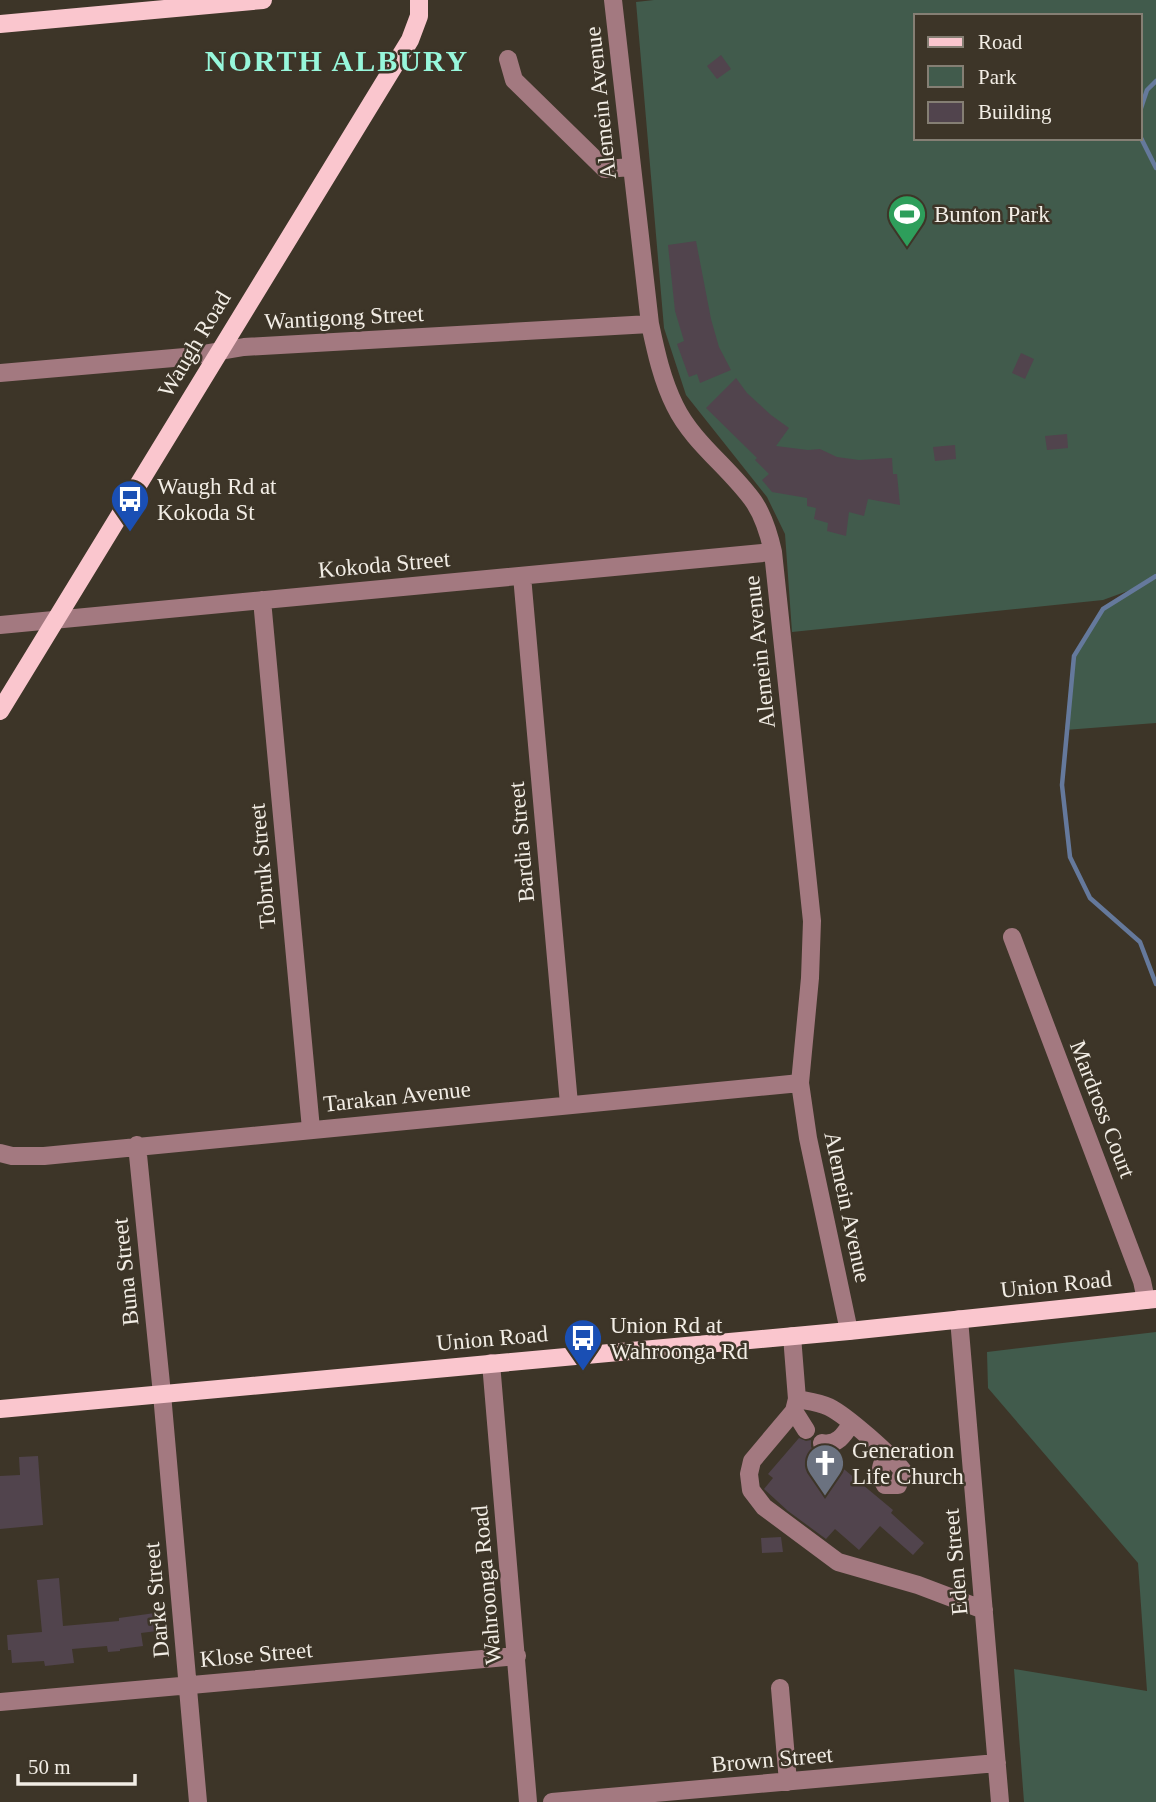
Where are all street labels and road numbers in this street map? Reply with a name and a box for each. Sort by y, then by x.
street label: Alemein Avenue [580,25,621,181]
street label: Waugh Road [153,286,236,402]
street label: Wantigong Street [264,301,425,334]
street label: Kokoda Street [317,546,452,583]
street label: Alemein Avenue [739,574,780,730]
street label: Bardia Street [504,780,539,903]
street label: Tobruk Street [245,802,280,930]
street label: Mardross Court [1065,1037,1140,1182]
street label: Tarakan Avenue [322,1076,472,1117]
street label: Alemein Avenue [819,1129,876,1285]
street label: Buna Street [107,1216,144,1327]
street label: Union Road [999,1266,1113,1303]
street label: Union Road [435,1321,549,1356]
street label: Wahroonga Road [467,1504,506,1666]
street label: Eden Street [938,1507,973,1616]
street label: Darke Street [139,1541,174,1659]
street label: Klose Street [199,1637,314,1672]
street label: Brown Street [710,1742,835,1777]

